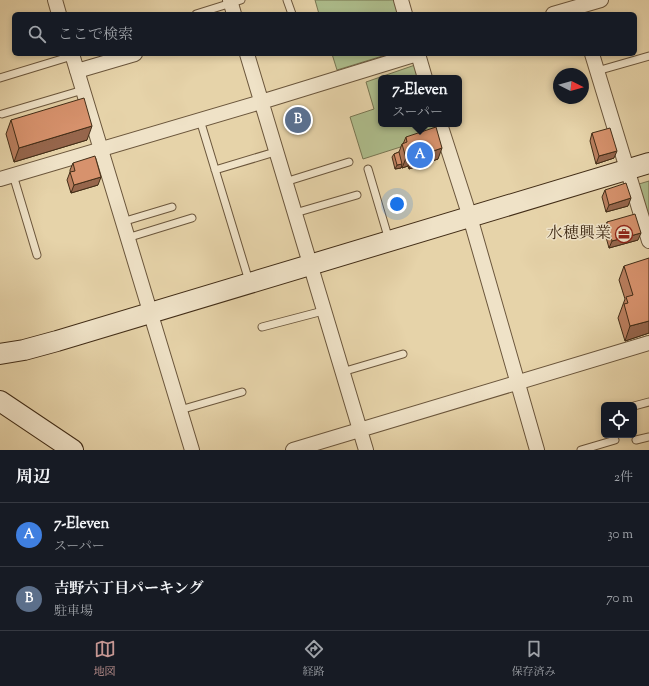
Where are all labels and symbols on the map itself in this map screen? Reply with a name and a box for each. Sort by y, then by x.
north arrow [553,68,589,104]
pin: B [285,105,311,135]
pin: A [407,140,433,170]
your location [387,194,407,214]
place label: 水穂興業 [547,223,611,246]
office icon: 水穂興業 [614,224,634,244]

